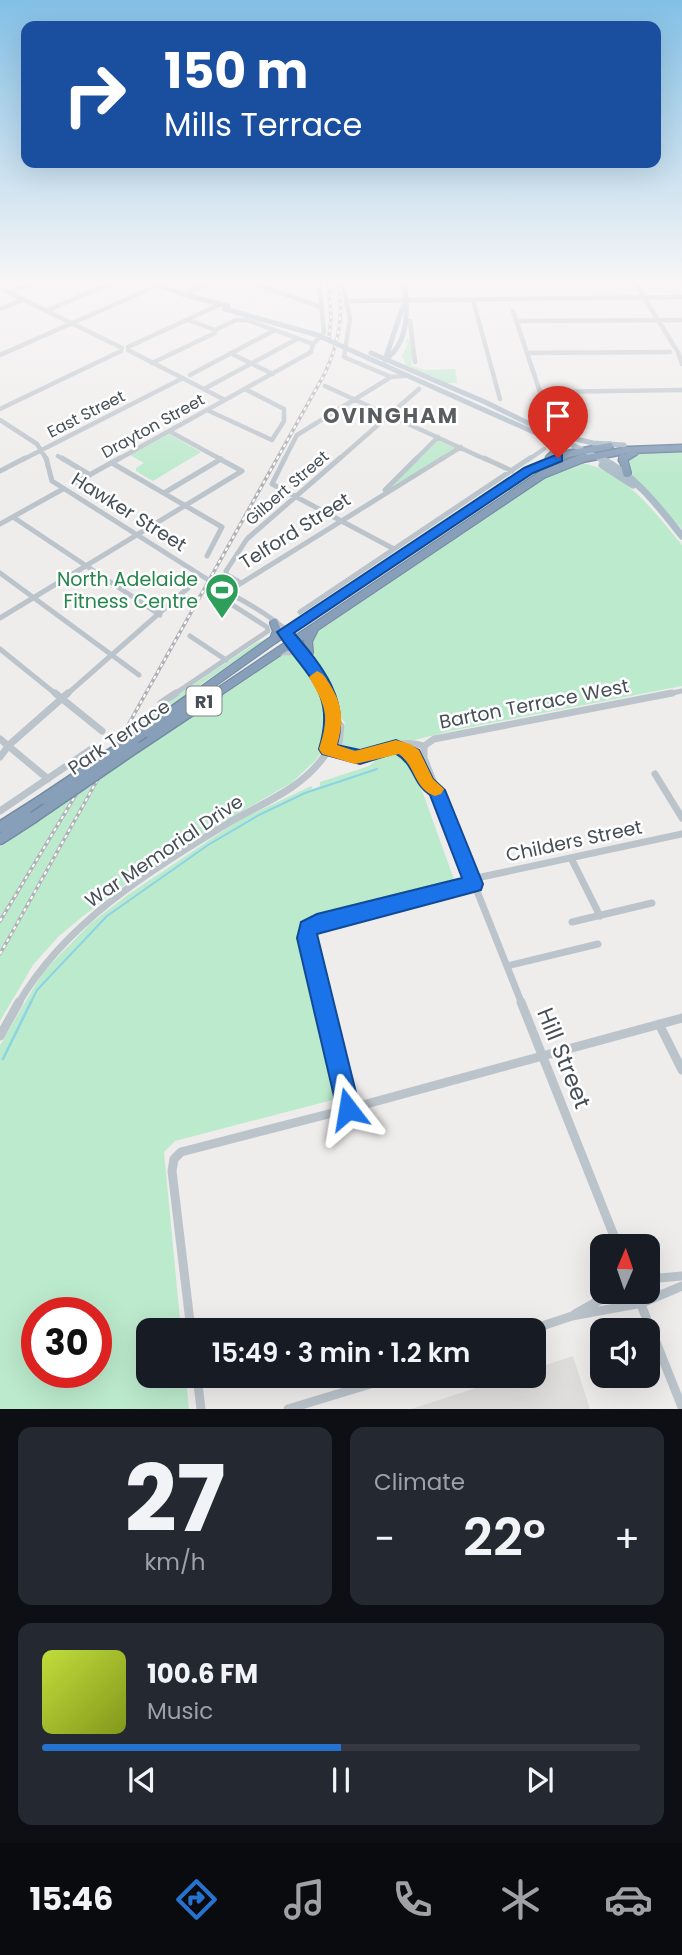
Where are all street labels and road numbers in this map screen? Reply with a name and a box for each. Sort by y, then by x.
street label: East Street [43,385,129,443]
street label: Drayton Street [97,388,209,464]
street label: Gilbert Street [240,445,334,531]
street label: Hawker Street [66,466,192,558]
street label: Telford Street [235,486,356,576]
street label: Barton Terrace West [437,672,631,736]
road number: R1 [186,686,222,716]
street label: Park Terrace [62,693,176,781]
street label: War Memorial Drive [80,788,248,914]
street label: Childers Street [503,813,645,869]
street label: Hill Street [529,1003,599,1113]

